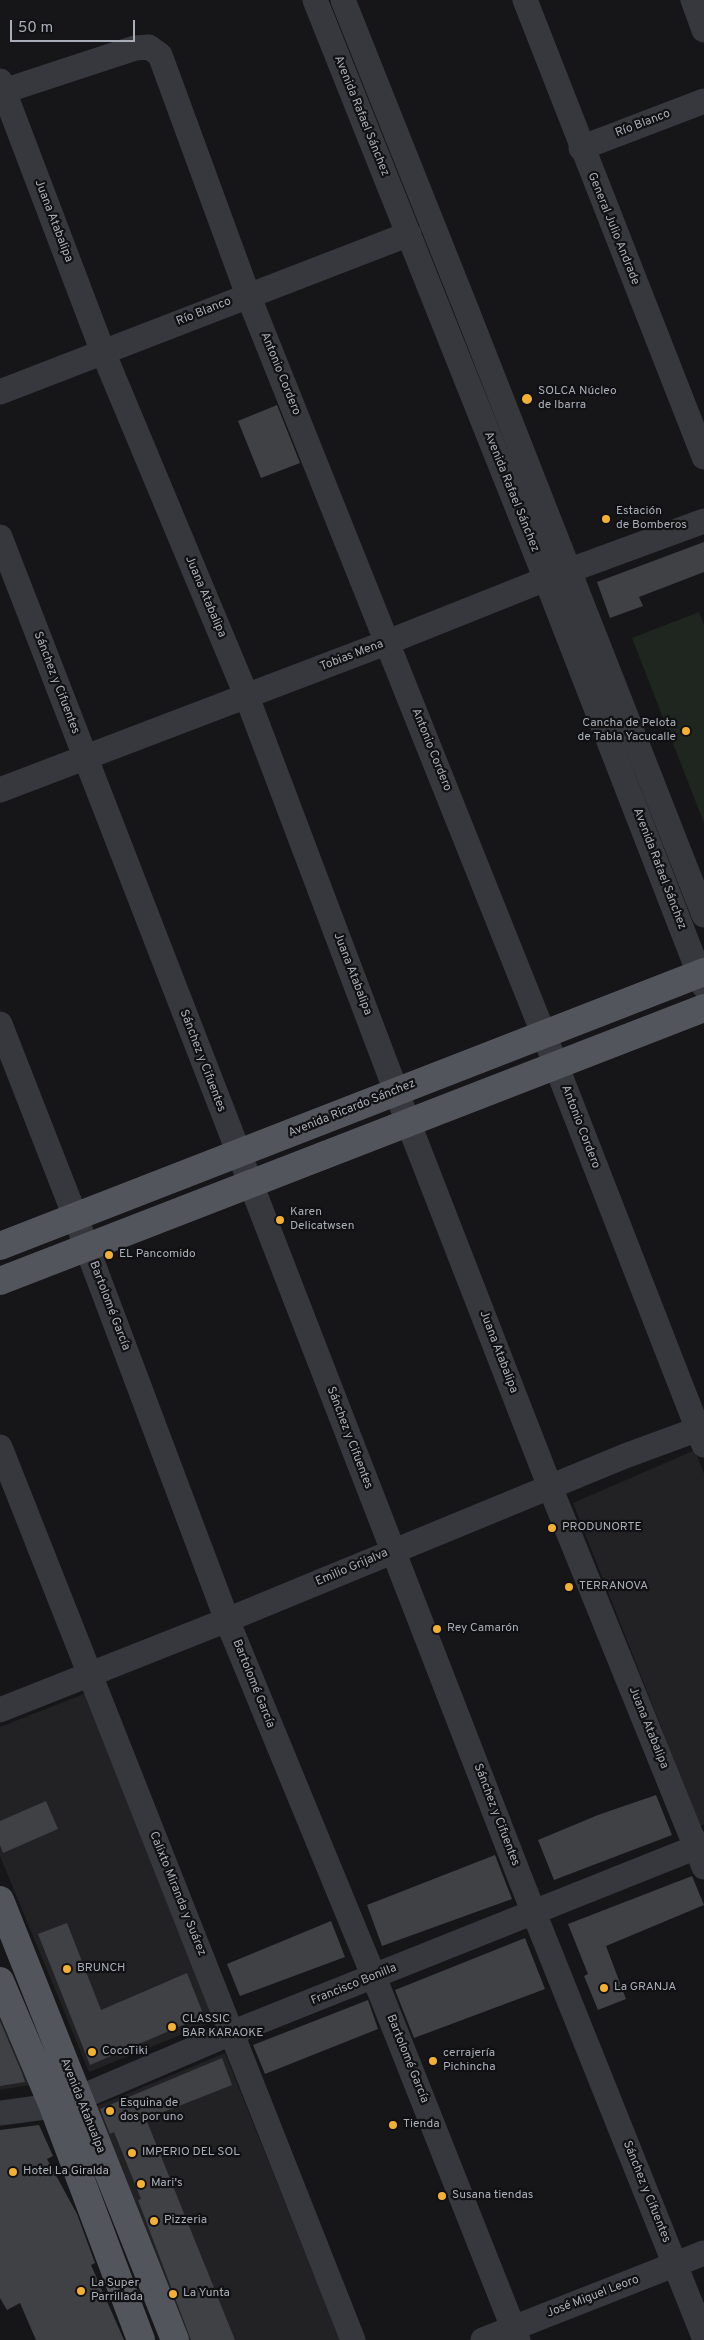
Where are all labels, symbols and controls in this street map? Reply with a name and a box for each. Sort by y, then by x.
scale bar [12,10,138,42]
text: 50 m [18,19,53,38]
street label: Avenida Rafael Sánchez [330,54,392,178]
street label: Río Blanco [613,107,673,141]
street label: General Julio Andrade [584,171,642,287]
street label: Juana Atabalipa [31,178,75,264]
street label: Río Blanco [175,295,233,329]
street label: Antonio Cordero [257,330,303,418]
place label: SOLCA Núcleo de Ibarra [538,385,617,413]
marker: SOLCA Núcleo de Ibarra [520,392,534,406]
street label: Avenida Rafael Sánchez [480,430,542,554]
place label: Estación de Bomberos [616,505,687,533]
marker: Estación de Bomberos [600,513,612,525]
street label: Juana Atabalipa [181,554,229,640]
street label: Sánchez y Cifuentes [30,630,82,736]
street label: Tobias Mena [318,637,386,675]
street label: Antonio Cordero [408,706,454,794]
place label: Cancha de Pelota de Tabla Yacucalle [578,717,676,745]
marker: Cancha de Pelota de Tabla Yacucalle [680,725,692,737]
street label: Avenida Rafael Sánchez [629,806,689,932]
street label: Juana Atabalipa [330,931,374,1017]
street label: Sánchez y Cifuentes [176,1008,228,1114]
street label: Avenida Ricardo Sánchez [286,1077,418,1141]
street label: Antonio Cordero [557,1083,603,1171]
place label: Karen Delicatwsen [290,1206,354,1234]
marker: Karen Delicatwsen [274,1214,286,1226]
place label: EL Pancomido [119,1248,196,1262]
marker: EL Pancomido [103,1249,115,1261]
street label: Bartolomé García [85,1259,133,1353]
street label: Juana Atabalipa [476,1309,520,1395]
street label: Sánchez y Cifuentes [323,1385,375,1491]
place label: PRODUNORTE [562,1521,642,1535]
marker: PRODUNORTE [546,1522,558,1534]
street label: Emilio Grijalva [314,1546,390,1590]
place label: TERRANOVA [579,1580,648,1594]
marker: TERRANOVA [563,1581,575,1593]
place label: Rey Camarón [447,1622,519,1636]
marker: Rey Camarón [431,1623,443,1635]
street label: Bartolomé García [229,1638,277,1730]
street label: Juana Atabalipa [625,1685,671,1771]
street label: Sánchez y Cifuentes [470,1762,522,1868]
street label: Calixto Miranda y Suárez [145,1830,209,1958]
street label: Francisco Bonilla [309,1961,399,2009]
place label: BRUNCH [77,1962,125,1976]
marker: BRUNCH [61,1963,73,1975]
place label: La GRANJA [614,1981,676,1995]
marker: La GRANJA [598,1982,610,1994]
place label: CLASSIC BAR KARAOKE [182,2013,263,2041]
street label: Bartolomé García [383,2013,431,2105]
marker: CLASSIC BAR KARAOKE [166,2021,178,2033]
place label: CocoTiki [102,2045,148,2059]
marker: CocoTiki [86,2046,98,2058]
place label: cerrajería Pichincha [443,2047,495,2075]
marker: cerrajería Pichincha [427,2055,439,2067]
street label: Avenida Atahualpa [56,2057,108,2155]
place label: Esquina de dos por uno [120,2097,183,2125]
marker: Esquina de dos por uno [104,2105,116,2117]
place label: Tienda [403,2118,440,2132]
marker: Tienda [387,2119,399,2131]
street label: Sánchez y Cifuentes [619,2139,673,2245]
place label: IMPERIO DEL SOL [142,2146,240,2160]
marker: IMPERIO DEL SOL [126,2147,138,2159]
place label: Hotel La Giralda [23,2165,109,2179]
marker: Hotel La Giralda [7,2166,19,2178]
place label: Mari's [151,2177,183,2191]
marker: Mari's [135,2178,147,2190]
place label: Susana tiendas [452,2189,533,2203]
marker: Susana tiendas [436,2190,448,2202]
place label: Pizzeria [164,2214,207,2228]
marker: Pizzeria [148,2215,160,2227]
street label: José Miguel Leoro [545,2273,641,2321]
place label: La Super Parrillada [91,2277,143,2305]
marker: La Super Parrillada [75,2285,87,2297]
place label: La Yunta [183,2287,230,2301]
marker: La Yunta [167,2288,179,2300]

